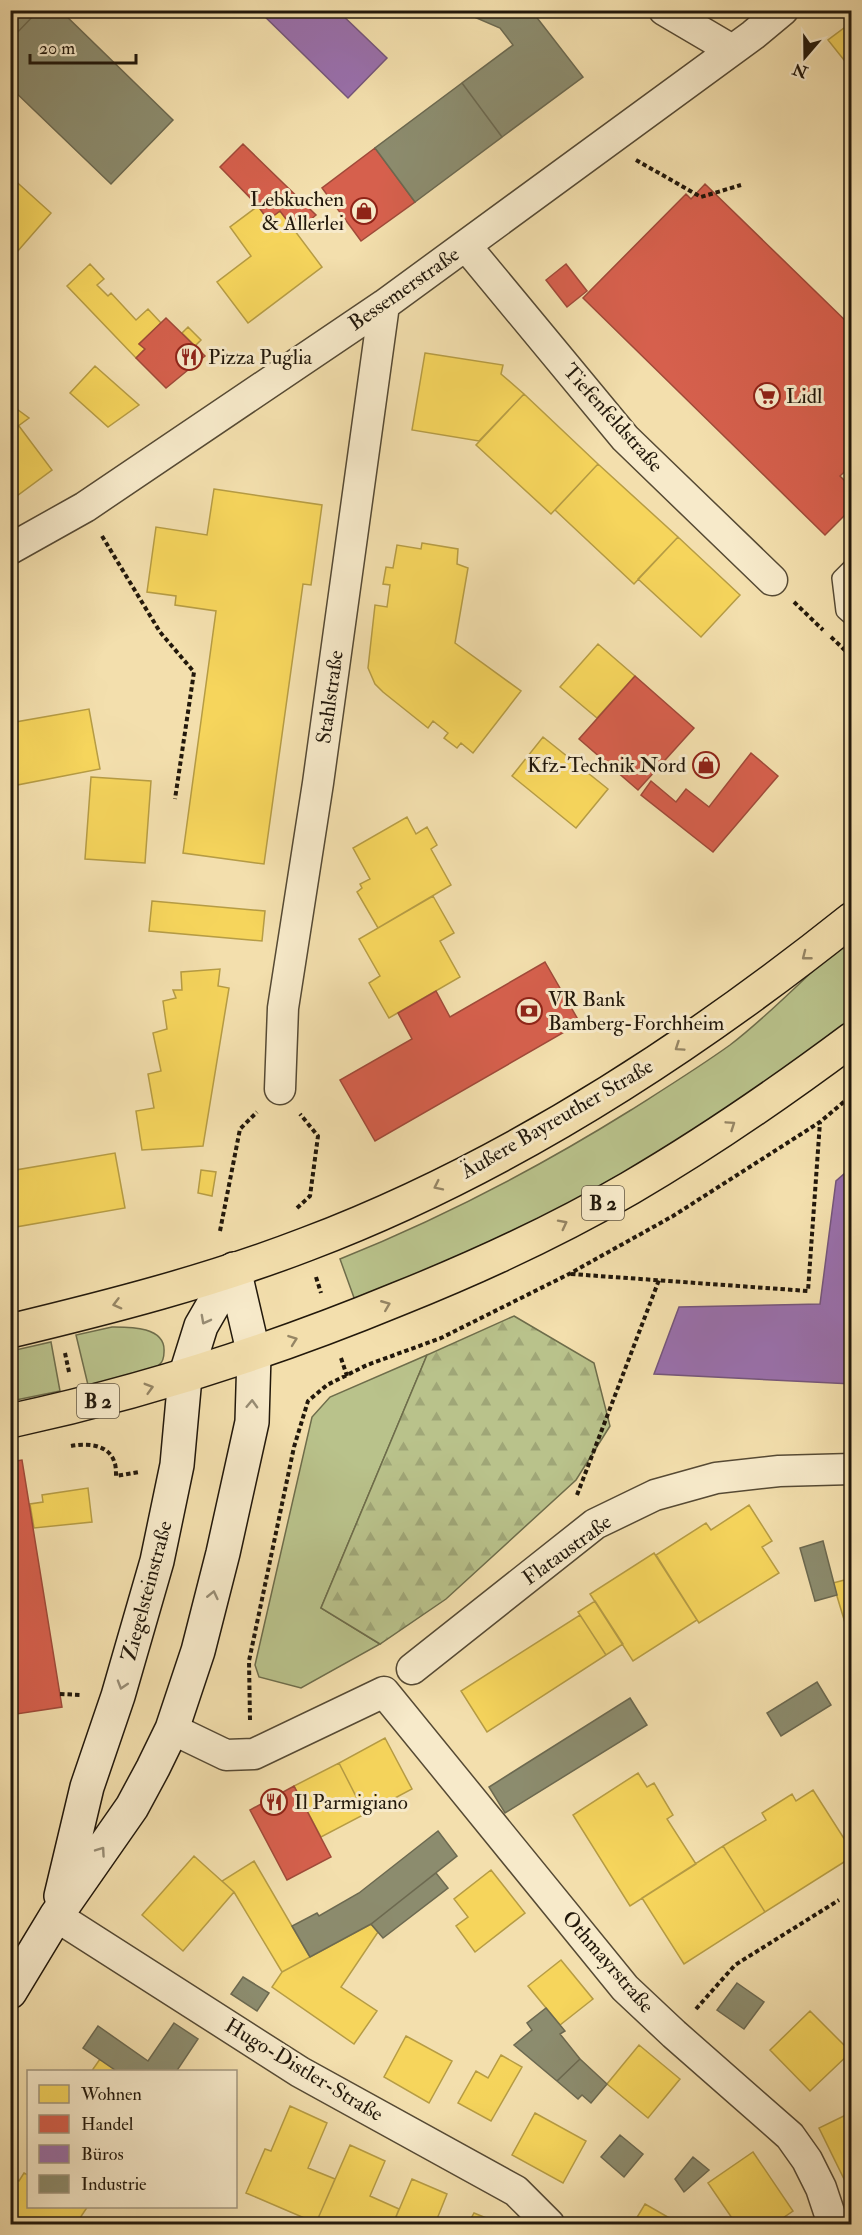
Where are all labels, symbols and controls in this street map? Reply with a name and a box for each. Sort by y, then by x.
scale bar [30,27,136,65]
north arrow [775,27,835,87]
text: 20 m [39,37,75,60]
text: N [789,58,811,82]
place label: Lebkuchen & Allerlei [250,186,344,237]
shop icon: Lebkuchen & Allerlei [349,196,379,226]
street label: Bessemerstraße [343,241,465,337]
restaurant icon: Pizza Puglia [174,342,204,372]
place label: Pizza Puglia [208,344,313,371]
street label: Tiefenfeldstraße [557,358,669,478]
supermarket icon: Lidl [752,381,782,411]
place label: Lidl [786,383,823,410]
street label: Stahlstraße [310,648,350,745]
shop icon: Kfz-Technik Nord [691,750,721,780]
place label: Kfz-Technik Nord [527,752,687,779]
one-way arrow [802,948,813,959]
place label: VR Bank Bamberg-Forchheim [548,986,724,1037]
bank icon: VR Bank Bamberg-Forchheim [514,996,544,1026]
one-way arrow [675,1040,686,1051]
street label: Äußere Bayreuther Straße [455,1053,658,1186]
one-way arrow [724,1121,735,1132]
one-way arrow [433,1178,444,1190]
road number: B 2 [582,1186,624,1220]
one-way arrow [557,1220,568,1232]
one-way arrow [112,1297,122,1310]
one-way arrow [379,1300,390,1312]
one-way arrow [201,1313,212,1324]
one-way arrow [287,1335,298,1348]
one-way arrow [143,1383,154,1395]
road number: B 2 [77,1384,119,1418]
one-way arrow [246,1400,259,1409]
street label: Flataustraße [517,1508,617,1592]
street label: Ziegelsteinstraße [115,1518,179,1664]
one-way arrow [206,1590,219,1600]
one-way arrow [117,1679,129,1690]
restaurant icon: Il Parmigiano [259,1787,289,1817]
place label: Il Parmigiano [294,1789,408,1816]
one-way arrow [94,1846,105,1857]
street label: Othmayrstraße [556,1905,660,2019]
street label: Hugo-Distler-Straße [220,2012,388,2128]
legend [27,2070,237,2208]
text: Wohnen [80,2083,142,2106]
text: Handel [81,2113,134,2136]
text: Büros [81,2143,124,2166]
text: Industrie [81,2173,147,2196]

